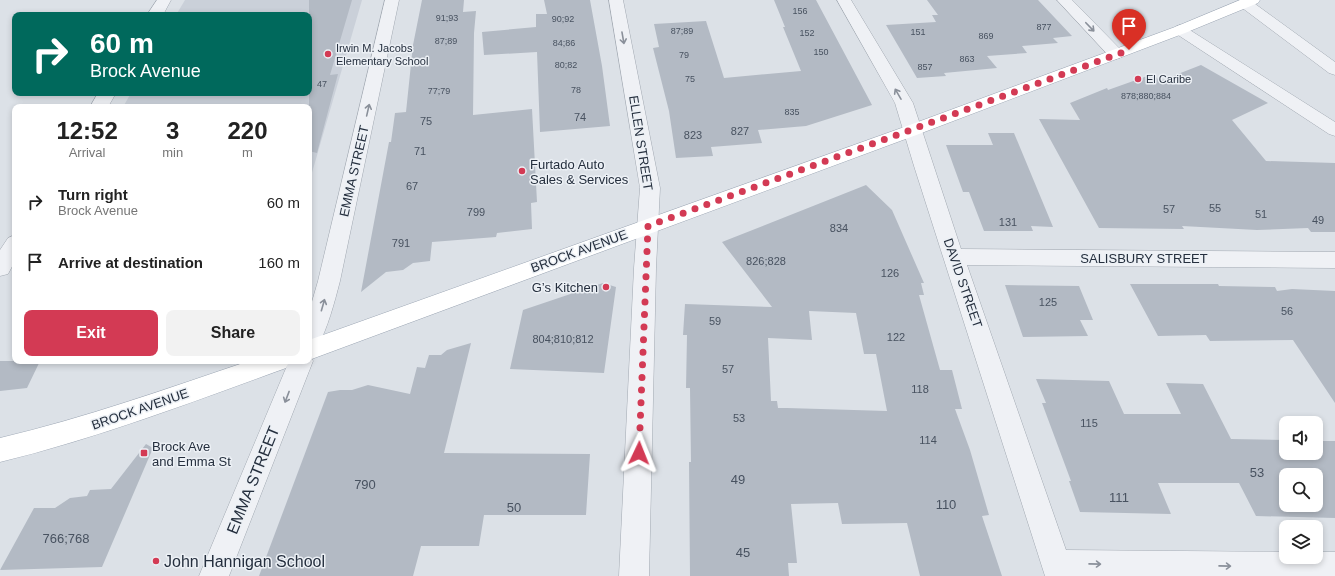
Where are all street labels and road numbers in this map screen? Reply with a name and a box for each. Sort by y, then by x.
street label: ELLEN STREET [626,94,656,192]
street label: EMMA STREET [336,124,372,218]
street label: BROCK AVENUE [529,226,630,275]
street label: DAVID STREET [941,236,985,330]
street label: SALISBURY STREET [1080,251,1208,266]
street label: BROCK AVENUE [90,385,191,433]
street label: EMMA STREET [224,423,282,536]

